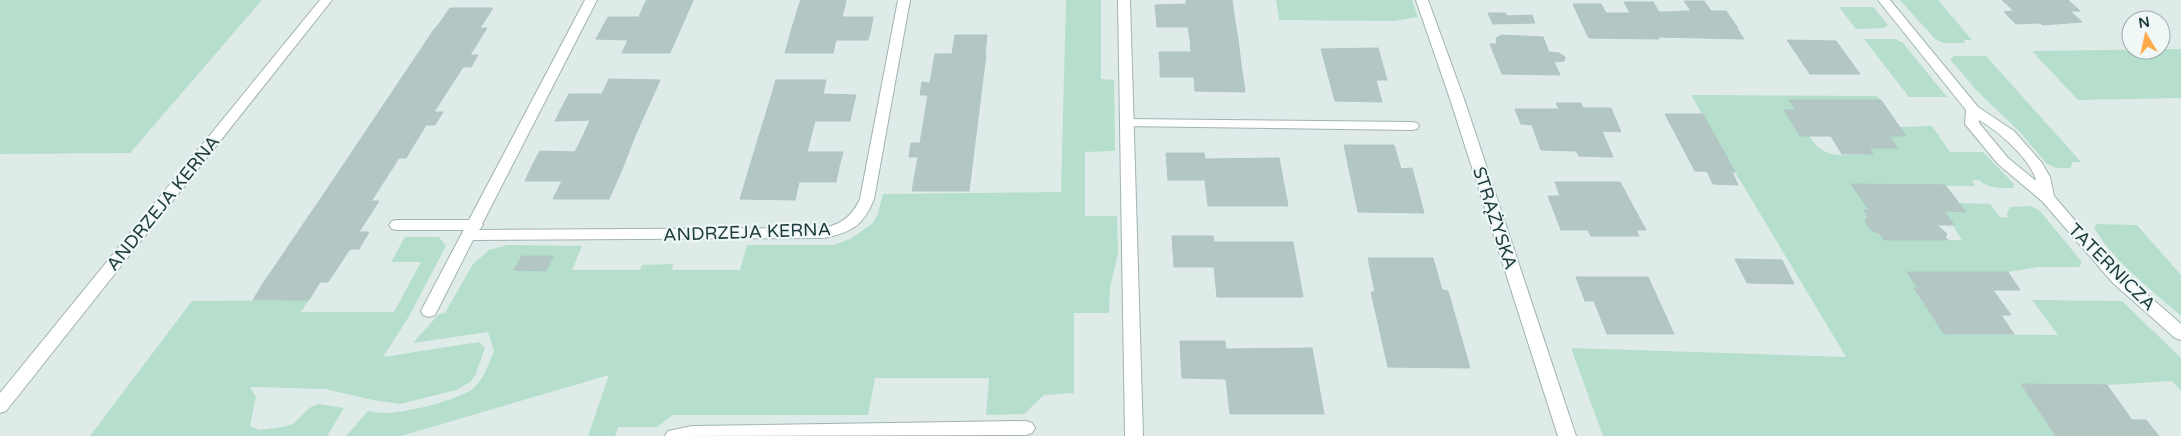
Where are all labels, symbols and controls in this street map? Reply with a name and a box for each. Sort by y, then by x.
north arrow [2121,10,2171,60]
text: N [2137,13,2151,32]
street label: ANDRZEJA KERNA [102,131,224,275]
street label: STRĄŻYSKA [1468,164,1522,272]
street label: ANDRZEJA KERNA [663,218,831,246]
street label: TATERNICZA [2064,219,2160,315]

